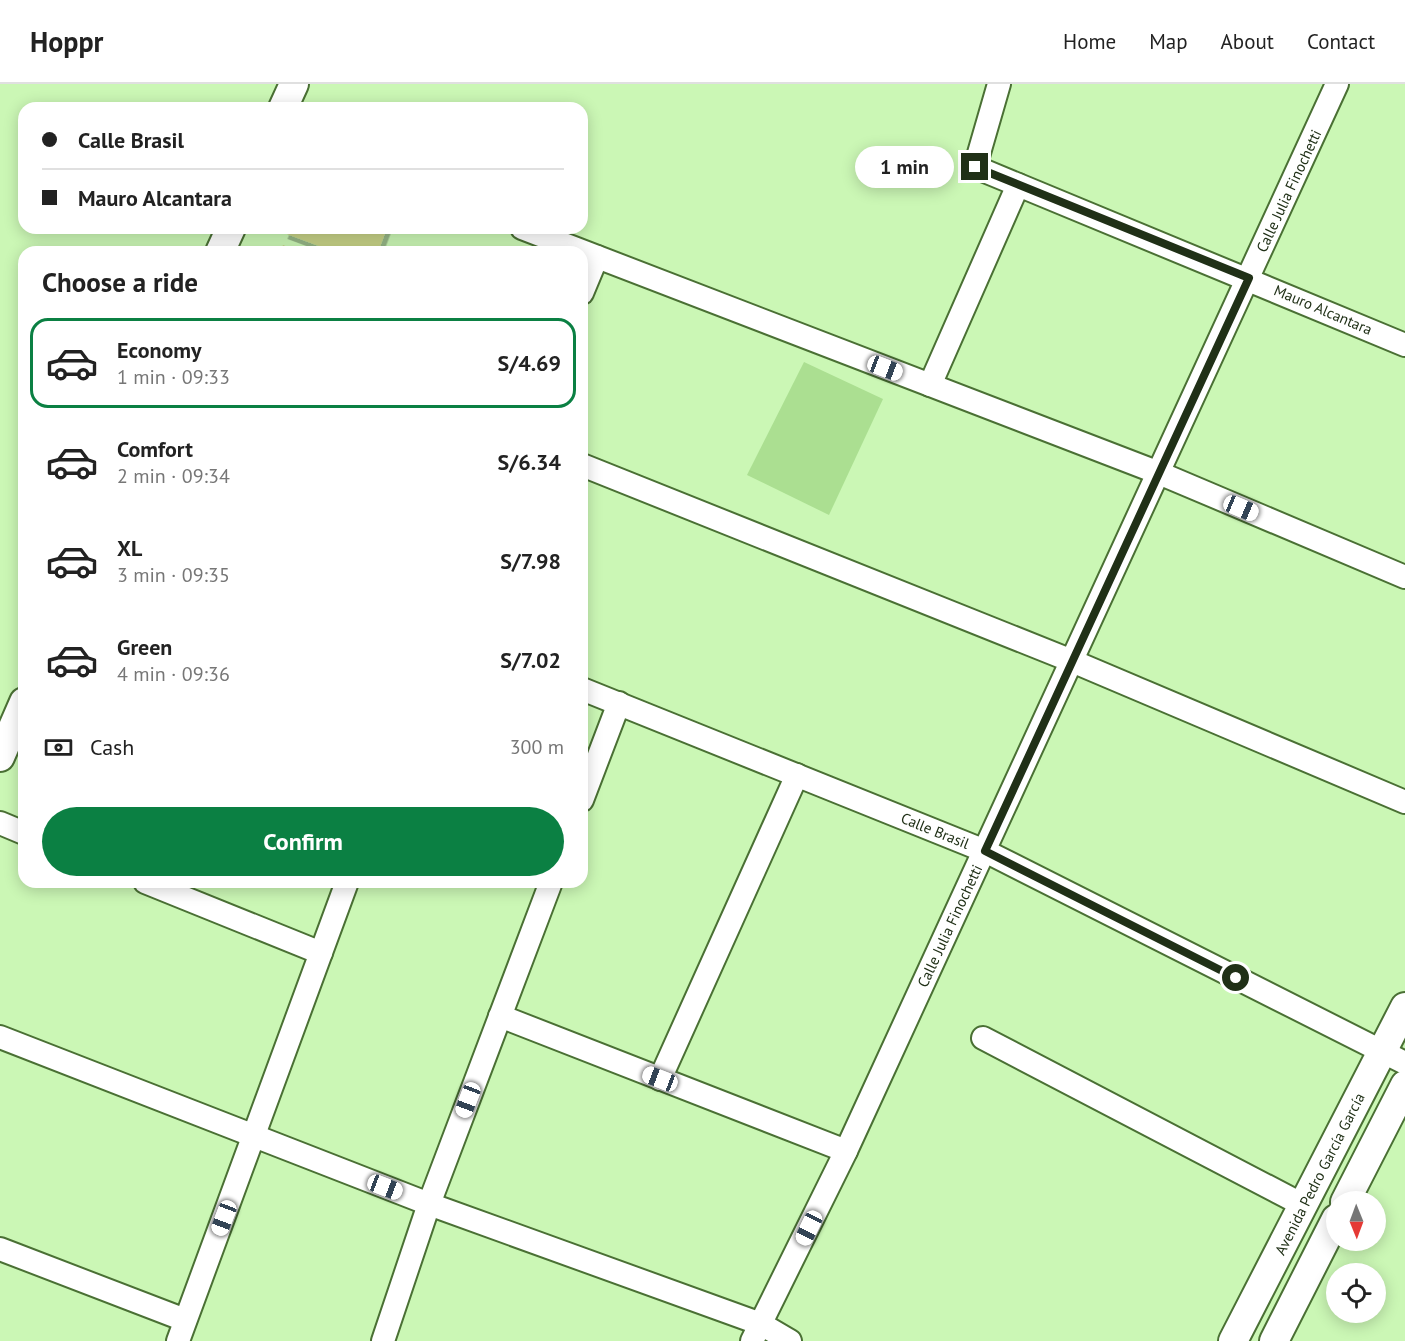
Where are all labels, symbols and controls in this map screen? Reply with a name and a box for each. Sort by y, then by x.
text: Hoppr [30,23,103,60]
text: Home [1063,28,1116,55]
text: Map [1149,28,1188,55]
text: About [1221,28,1274,55]
text: Contact [1307,28,1375,55]
text: Calle Brasil [78,126,184,154]
street label: Calle Julia Finochetti [1252,126,1325,255]
callout: 1 min [855,146,954,188]
route end [961,153,988,180]
text: 1 min [880,154,929,180]
text: Mauro Alcantara [78,184,232,212]
text: Choose a ride [42,265,198,299]
street label: Mauro Alcantara [1271,280,1375,339]
icon: car [45,336,99,390]
text: Economy [117,336,201,364]
text: S/4.69 [498,349,561,377]
car [865,353,905,383]
text: 1 min · 09:33 [117,364,230,390]
icon: car [45,435,99,489]
text: Comfort [117,435,193,463]
text: S/6.34 [498,448,561,476]
text: 2 min · 09:34 [117,463,230,489]
car [1221,493,1261,523]
icon: car [45,534,99,588]
text: XL [117,534,142,562]
text: S/7.98 [500,547,561,575]
text: 3 min · 09:35 [117,562,230,588]
icon: car [45,633,99,687]
text: Green [117,633,172,661]
text: S/7.02 [500,646,561,674]
text: 4 min · 09:36 [117,661,230,687]
icon: cash [42,731,75,764]
text: Cash [90,733,134,761]
text: 300 m [510,734,564,760]
button: Confirm [42,807,564,876]
street label: Calle Brasil [898,808,973,853]
street label: Calle Julia Finochetti [913,861,986,990]
route start [1222,964,1249,991]
car [640,1064,680,1094]
car [453,1080,483,1120]
street label: Avenida Pedro García García [1270,1090,1369,1258]
car [365,1172,405,1202]
north arrow [1326,1191,1386,1251]
map controls [1326,1191,1386,1323]
car [209,1198,239,1238]
car [793,1208,825,1248]
button: locate [1326,1263,1386,1323]

